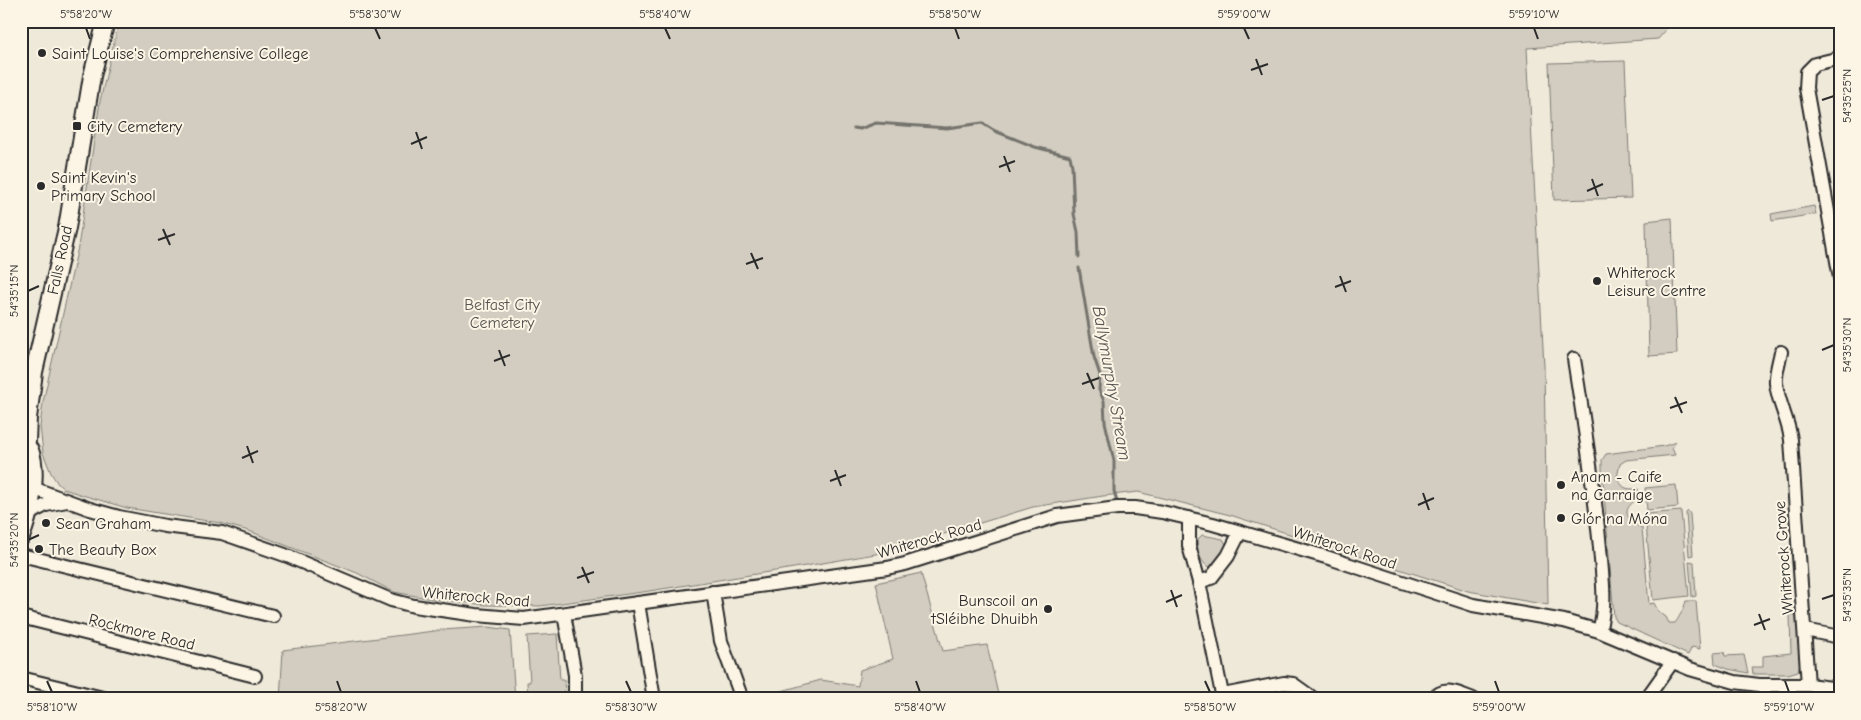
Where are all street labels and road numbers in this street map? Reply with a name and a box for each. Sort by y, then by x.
street label: Falls Road [44,224,76,296]
street label: Whiterock Grove [1771,501,1797,615]
street label: Whiterock Road [875,515,984,563]
street label: Whiterock Road [1291,523,1399,573]
street label: Whiterock Road [421,583,531,611]
street label: Rockmore Road [87,610,197,654]

